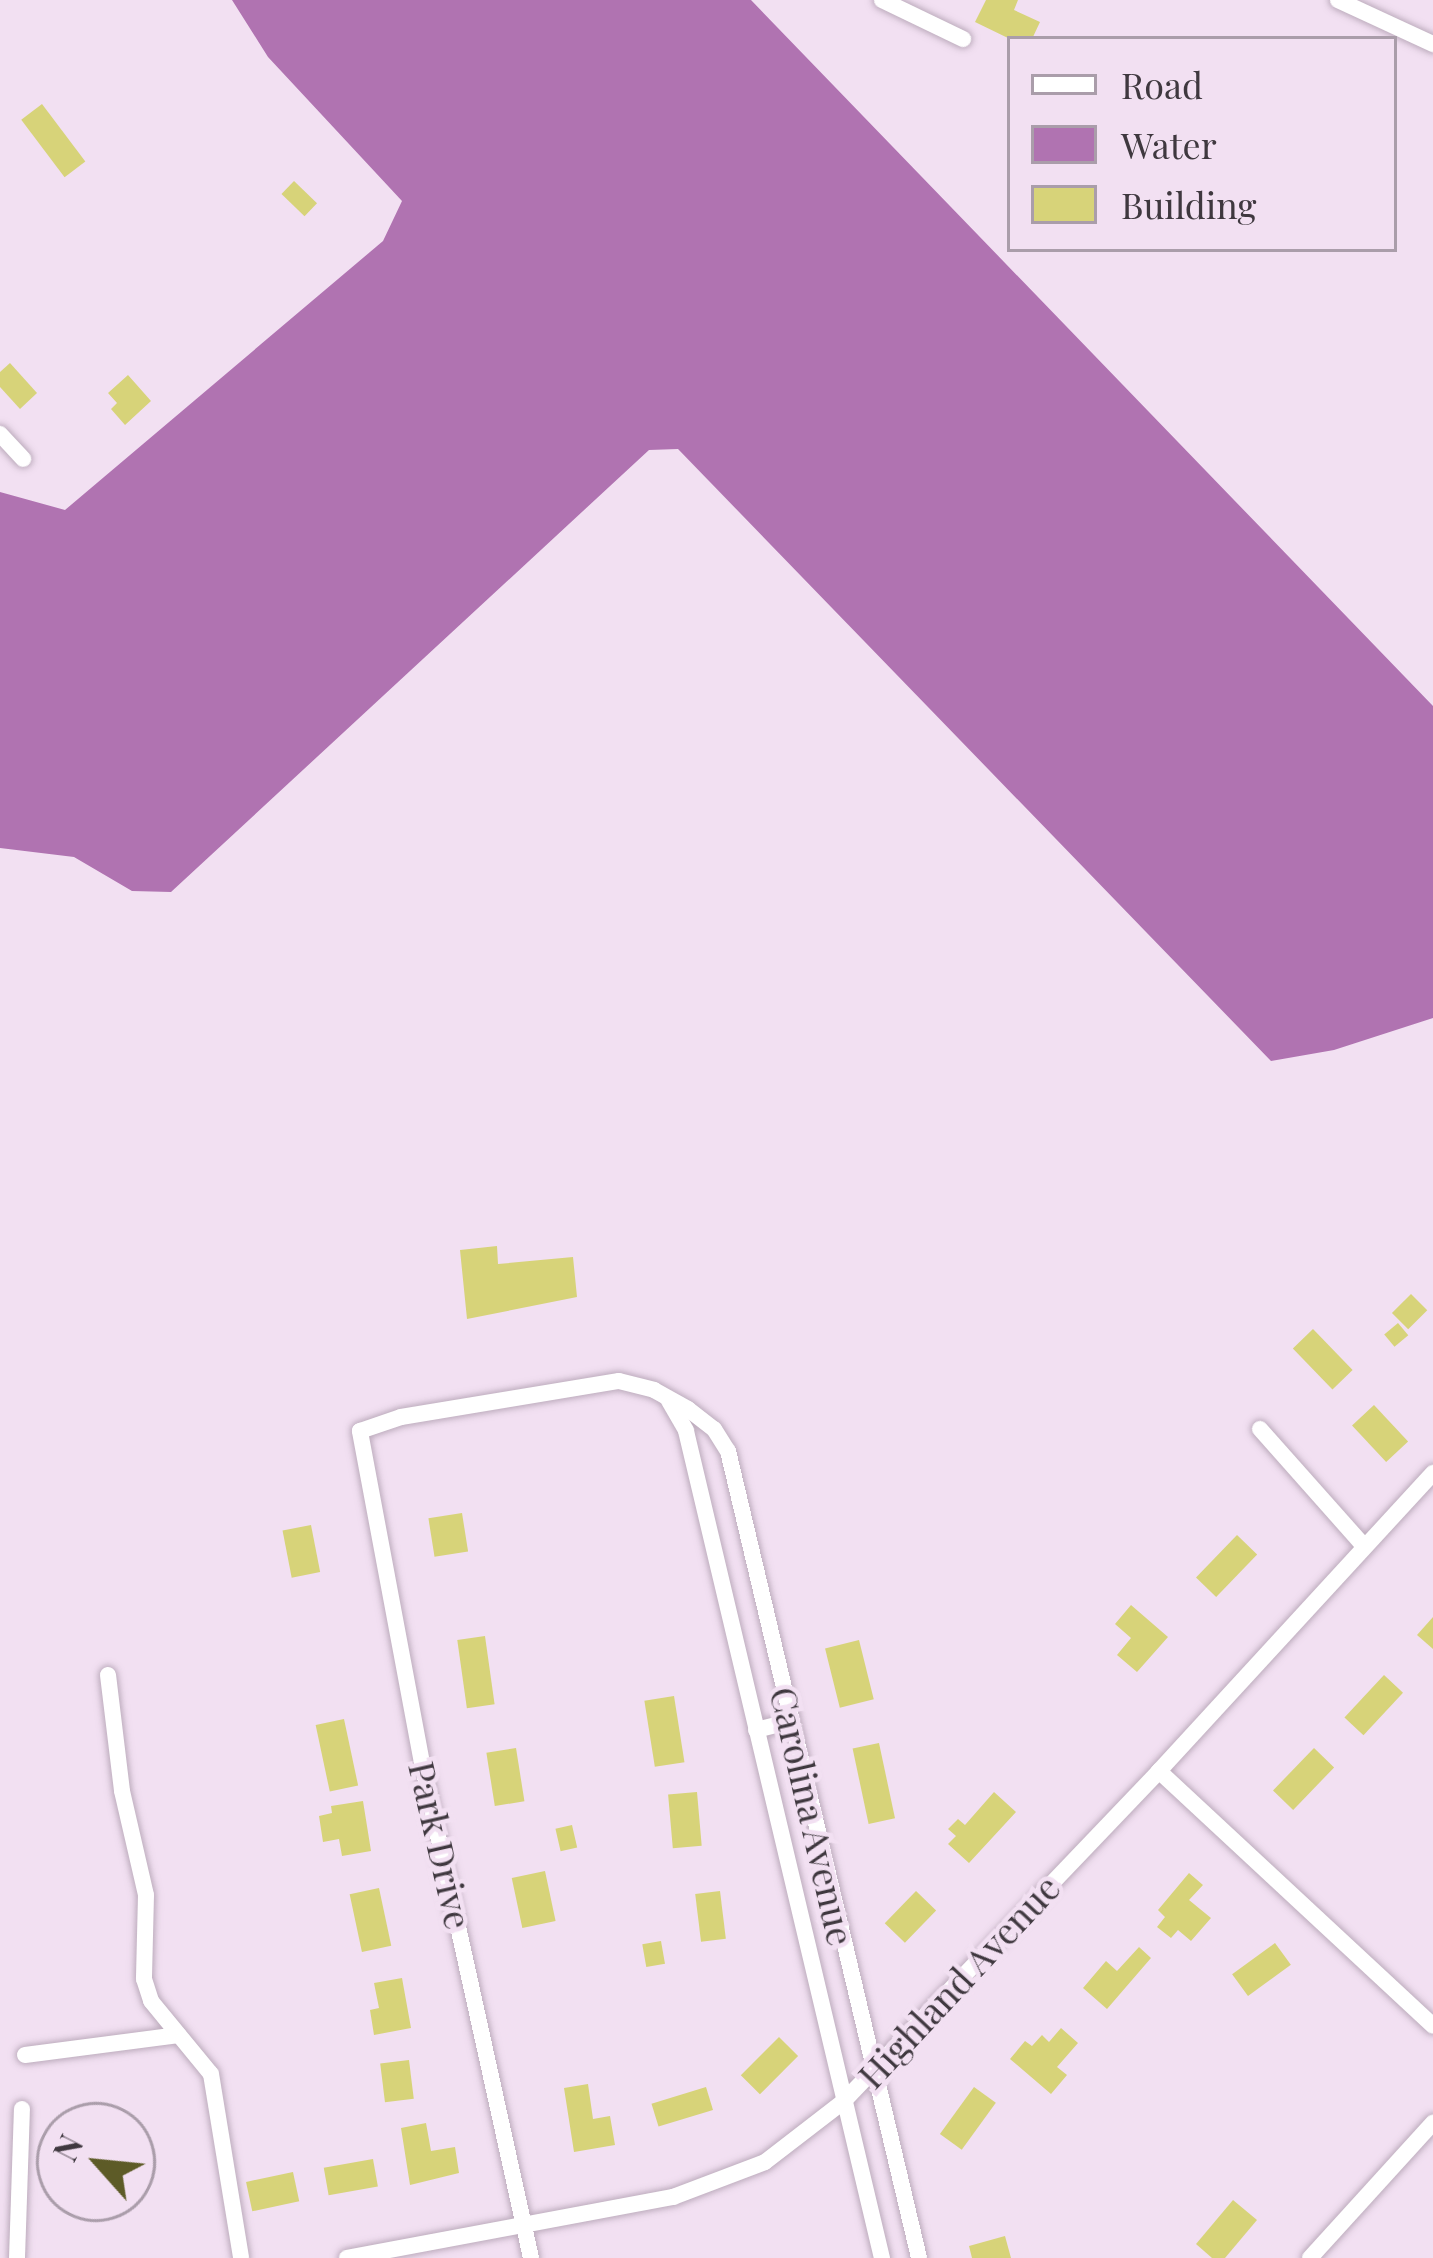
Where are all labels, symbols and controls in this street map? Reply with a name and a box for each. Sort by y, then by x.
legend [1007,36,1397,252]
text: Road [1121,60,1203,108]
text: Water [1121,120,1217,168]
text: Building [1121,180,1256,228]
street label: Carolina Avenue [762,1682,864,1950]
street label: Park Drive [401,1757,481,1933]
street label: Highland Avenue [848,1865,1068,2097]
north arrow [36,2102,156,2222]
text: N [42,2126,92,2168]

